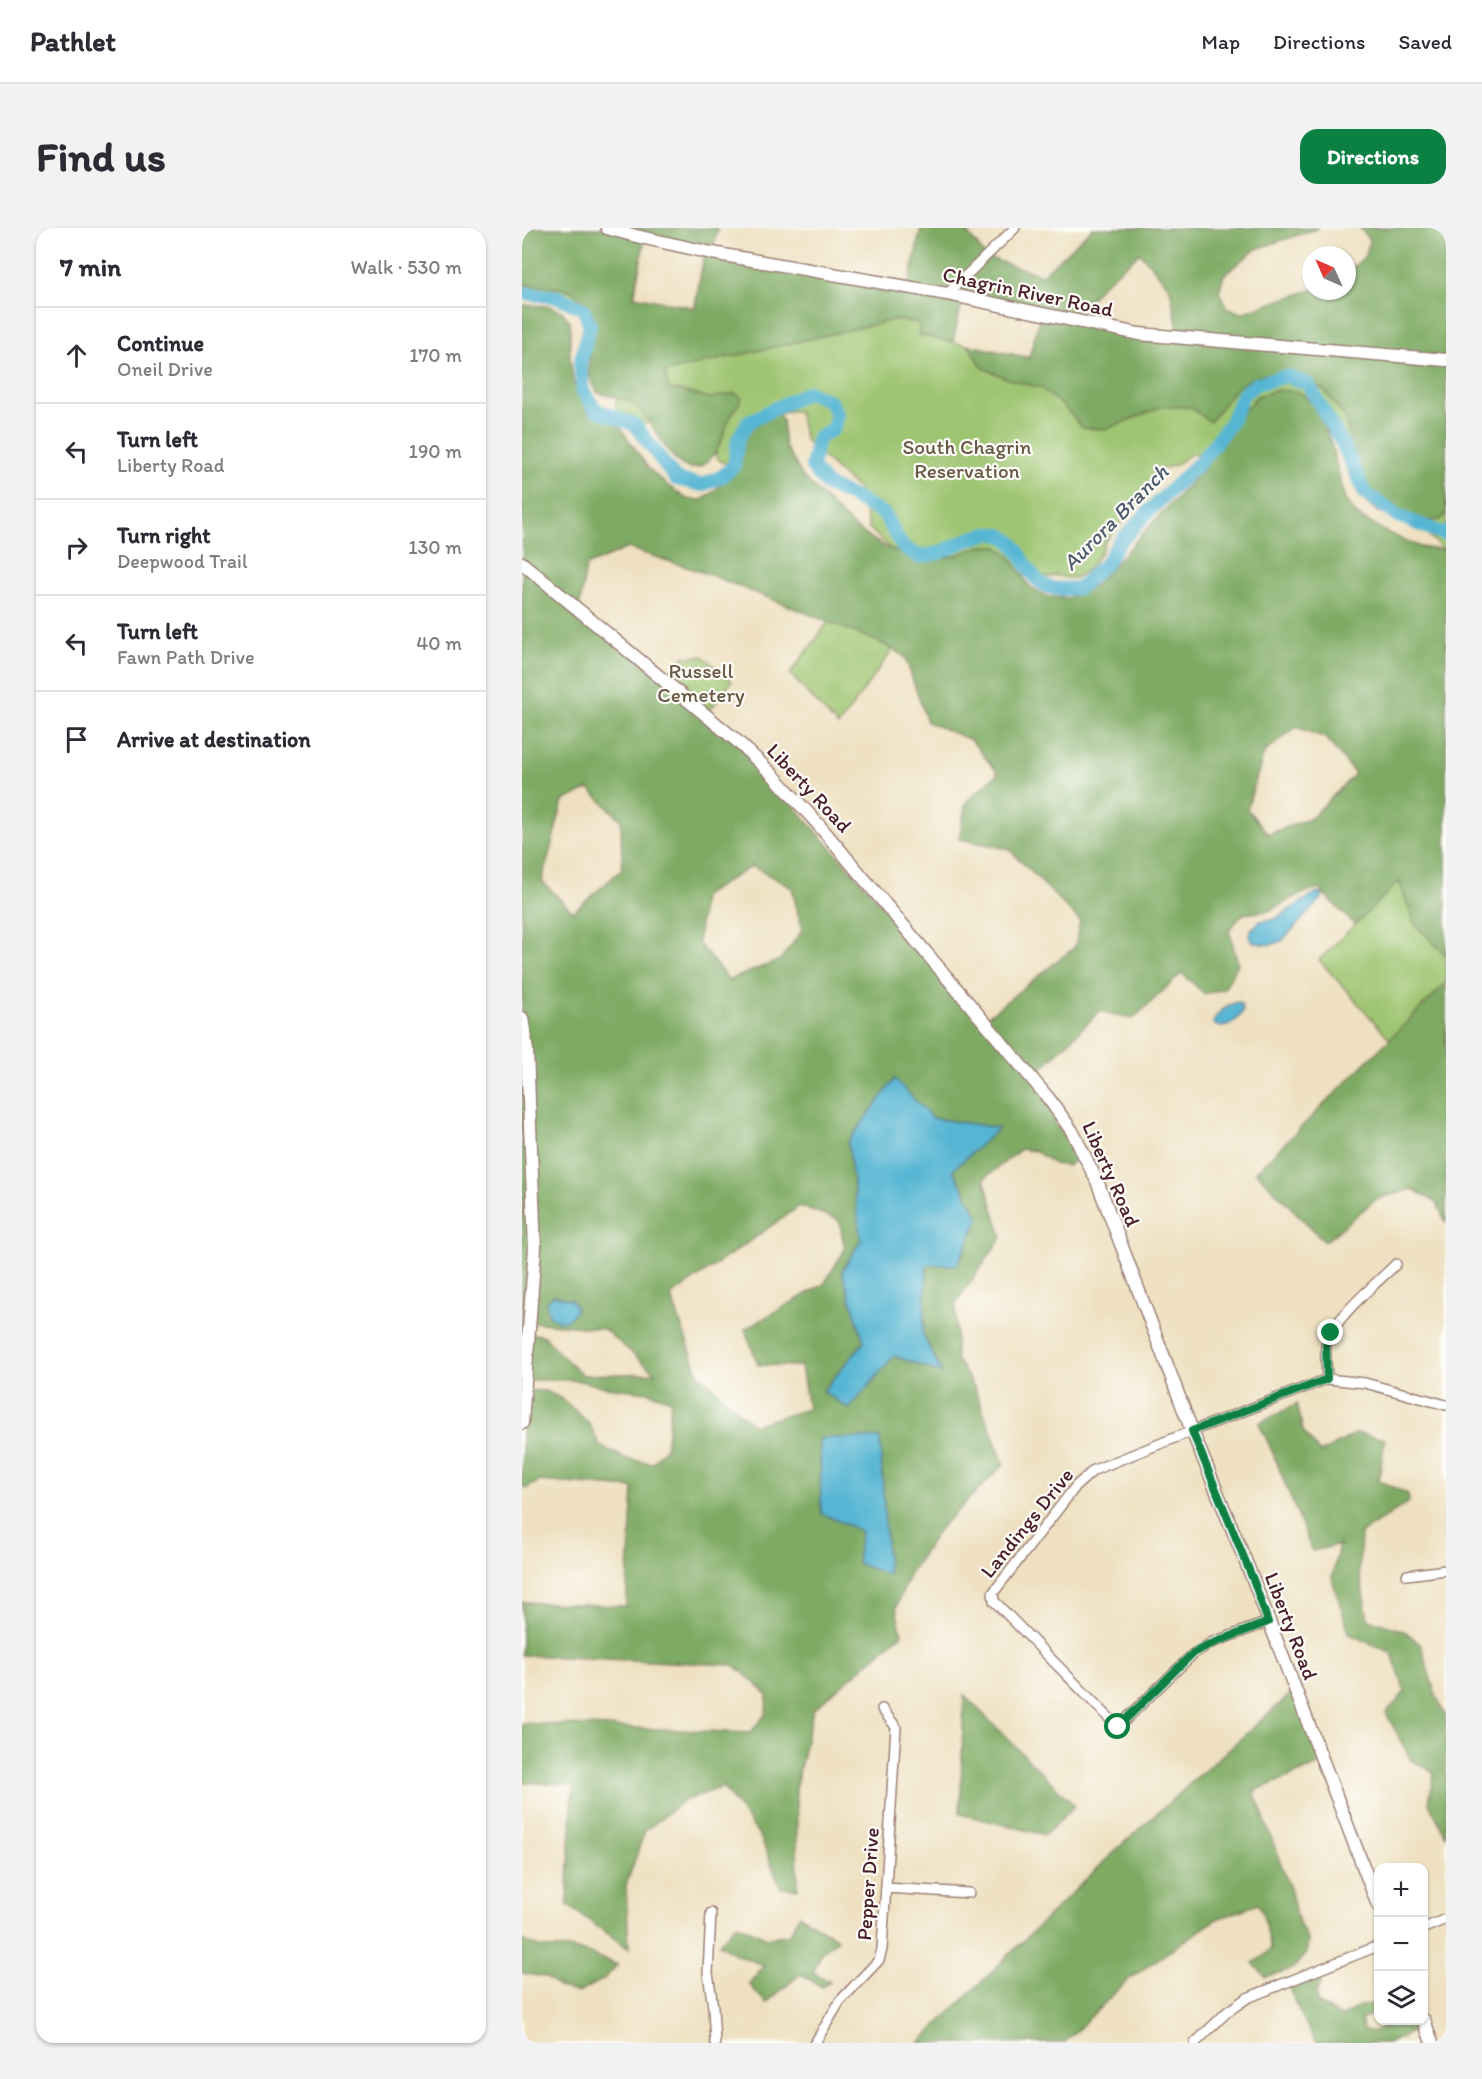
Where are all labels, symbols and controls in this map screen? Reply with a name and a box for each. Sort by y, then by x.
text: Pathlet [30,24,116,58]
text: Map [1202,29,1240,54]
text: Directions [1273,29,1365,54]
text: Saved [1398,29,1452,54]
button: Directions [1300,129,1446,184]
text: Find us [36,131,166,182]
north arrow [1302,246,1356,300]
text: 7 min [60,251,121,283]
text: Walk · 530 m [351,255,462,279]
street label: Chagrin River Road [941,261,1116,322]
text: Continue [117,330,204,357]
icon: ahead [60,339,93,372]
text: 170 m [409,343,462,367]
text: Oneil Drive [117,357,213,381]
text: Turn left [117,426,198,453]
park label: South Chagrin Reservation [903,434,1032,483]
icon: left [60,435,93,468]
text: 190 m [409,439,462,463]
text: Liberty Road [117,453,224,477]
water label: Aurora Branch [1057,458,1174,576]
text: Turn right [117,522,211,549]
icon: right [60,531,93,564]
text: 130 m [408,535,462,559]
text: Deepwood Trail [117,549,248,573]
text: Turn left [117,618,198,645]
icon: left [60,627,93,660]
text: 40 m [416,631,462,655]
text: Fawn Path Drive [117,645,254,669]
park label: Russell Cemetery [657,658,745,707]
icon: arrive [60,723,93,756]
text: Arrive at destination [117,726,311,753]
street label: Liberty Road [762,738,857,837]
street label: Liberty Road [1077,1117,1146,1230]
route end [1317,1319,1343,1345]
street label: Landings Drive [975,1463,1079,1583]
street label: Liberty Road [1260,1569,1323,1683]
route start [1104,1713,1130,1739]
street label: Pepper Drive [851,1827,884,1941]
map controls [1374,1863,1428,2025]
button: + [1374,1863,1428,1917]
button: − [1374,1917,1428,1971]
button: layers [1374,1971,1428,2025]

